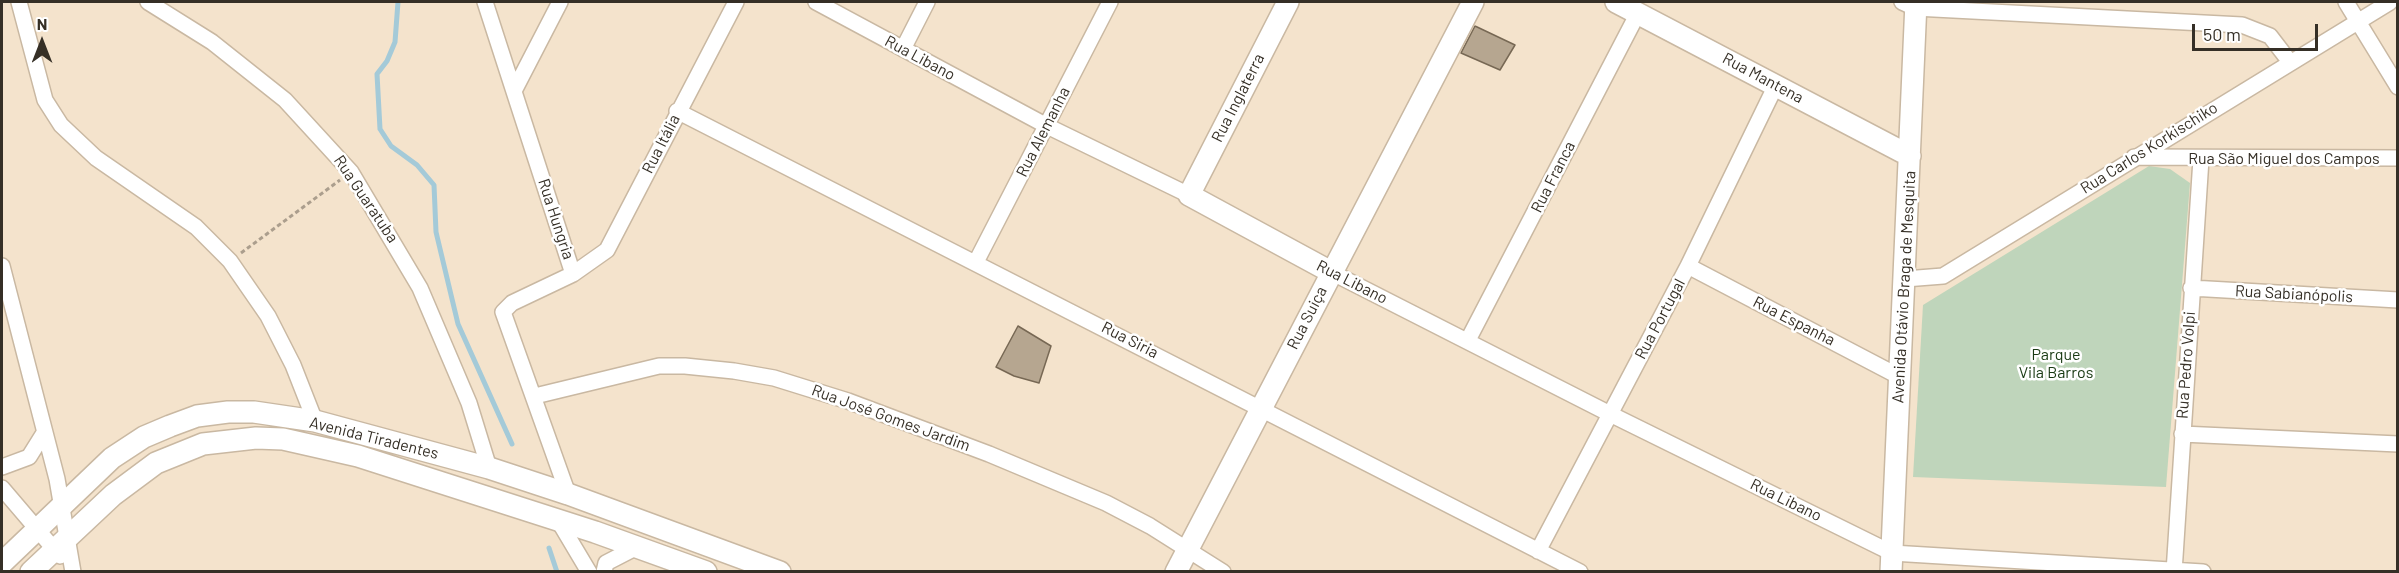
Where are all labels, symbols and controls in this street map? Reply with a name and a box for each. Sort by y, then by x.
north arrow [12,12,72,72]
scale bar [2195,12,2321,50]
text: N [37,14,47,33]
text: 50 m [2203,23,2241,45]
street label: Rua Libano [881,31,959,85]
street label: Rua Mantena [1719,49,1807,107]
street label: Rua Inglaterra [1207,51,1269,145]
street label: Rua Alemanha [1012,84,1074,180]
street label: Rua Carlos Korkischiko [2077,98,2221,198]
street label: Rua Itália [638,111,684,177]
street label: Rua Franca [1527,138,1579,216]
street label: Rua São Miguel dos Campos [2188,149,2380,169]
street label: Rua Guaratuba [330,152,402,246]
street label: Avenida Otávio Braga de Mesquita [1888,170,1920,404]
street label: Rua Hungria [534,176,578,262]
street label: Rua Libano [1313,256,1391,308]
street label: Rua Portugal [1631,275,1689,363]
street label: Rua Sabianópolis [2234,281,2354,307]
street label: Rua Suiça [1283,283,1331,353]
street label: Rua Espanha [1750,292,1838,350]
street label: Rua Pedro Volpi [2173,311,2199,419]
street label: Rua Siria [1098,318,1162,362]
park label: Parque Vila Barros [2019,345,2093,383]
street label: Rua José Gomes Jardim [809,380,973,456]
street label: Avenida Tiradentes [307,413,441,463]
street label: Rua Libano [1747,474,1825,526]

